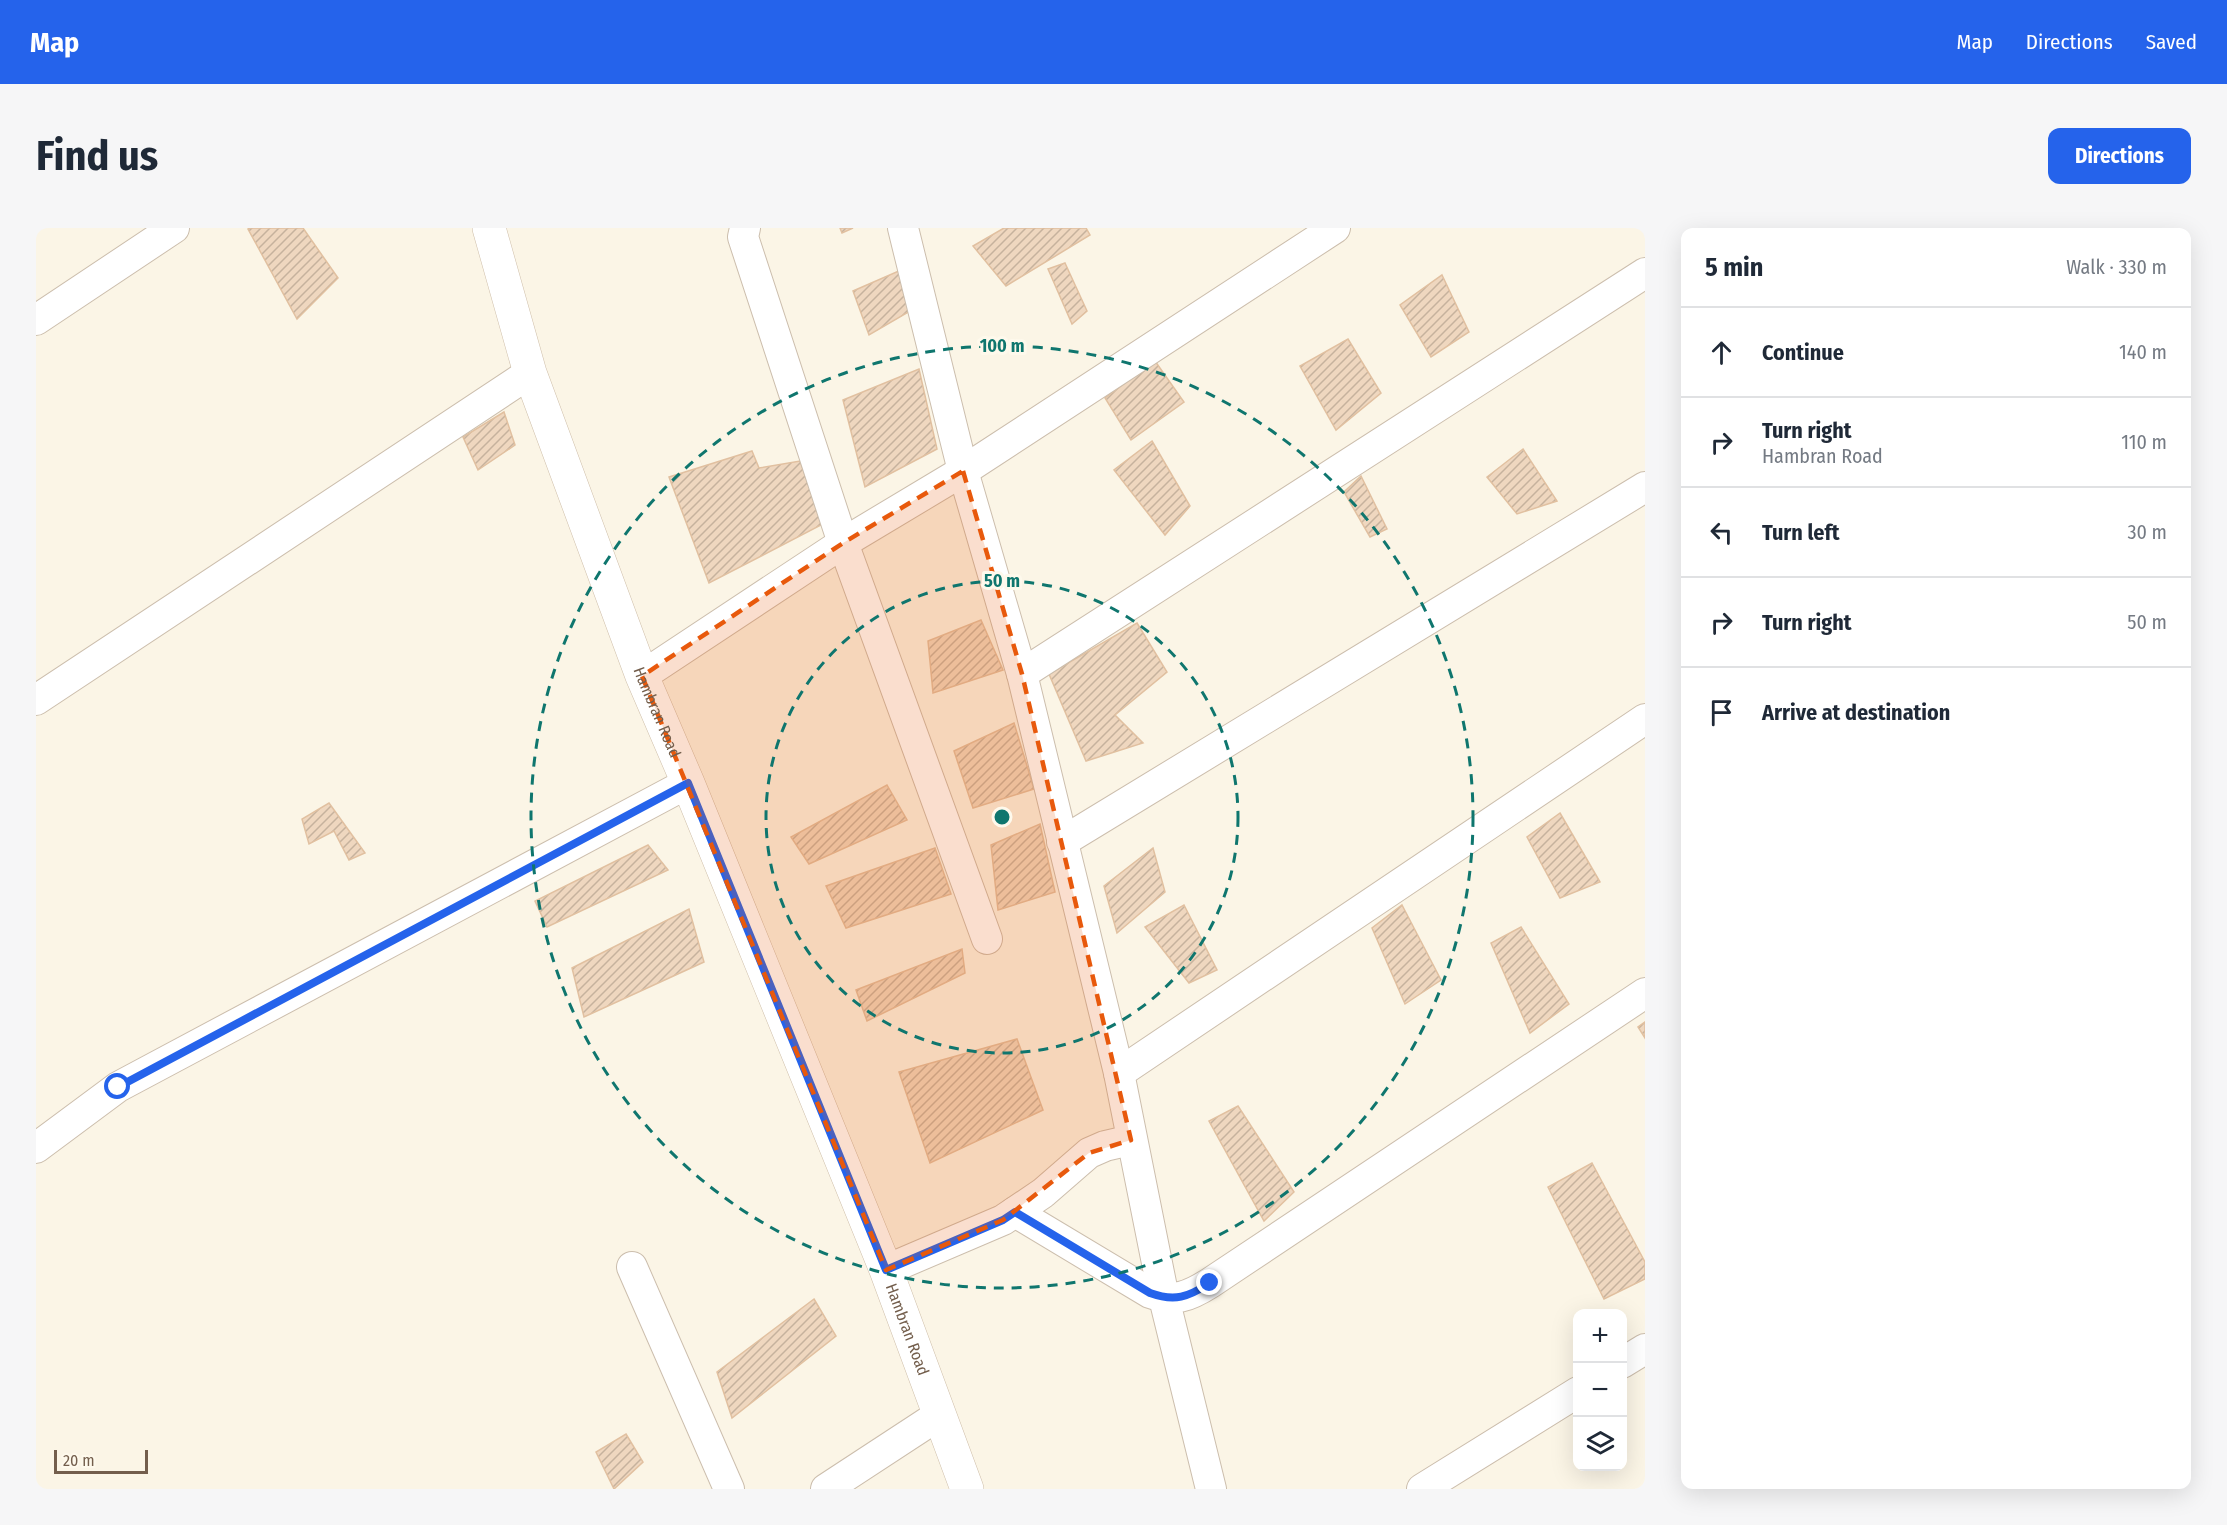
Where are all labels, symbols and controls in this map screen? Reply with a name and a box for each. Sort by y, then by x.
text: Map [30,26,79,59]
text: Map [1956,29,1993,55]
text: Directions [2026,29,2113,55]
text: Saved [2146,29,2197,55]
button: Directions [2048,128,2191,184]
text: Find us [36,131,158,181]
text: 5 min [1705,252,1763,283]
text: Walk · 330 m [2066,255,2167,279]
text: 100 m [980,335,1024,357]
icon: ahead [1705,336,1738,369]
text: Continue [1762,339,1844,366]
text: 140 m [2119,340,2167,364]
text: Turn right [1762,417,1851,444]
icon: right [1705,426,1738,459]
text: 110 m [2121,430,2167,454]
text: Hambran Road [1762,444,1883,468]
icon: left [1705,516,1738,549]
text: Turn left [1762,519,1840,546]
text: 30 m [2127,520,2167,544]
text: 50 m [984,570,1020,592]
icon: right [1705,606,1738,639]
text: Turn right [1762,609,1851,636]
text: 50 m [2127,610,2167,634]
street label: Hambran Road [630,664,685,760]
icon: arrive [1705,696,1738,729]
text: Arrive at destination [1762,699,1950,726]
centre of rings [992,807,1012,827]
route start [104,1073,130,1099]
route end [1196,1269,1222,1295]
street label: Hambran Road [882,1281,934,1378]
map controls [1573,1309,1627,1471]
button: + [1573,1309,1627,1363]
button: − [1573,1363,1627,1417]
button: layers [1573,1417,1627,1471]
scale bar [54,1447,148,1474]
text: 20 m [63,1451,94,1470]

